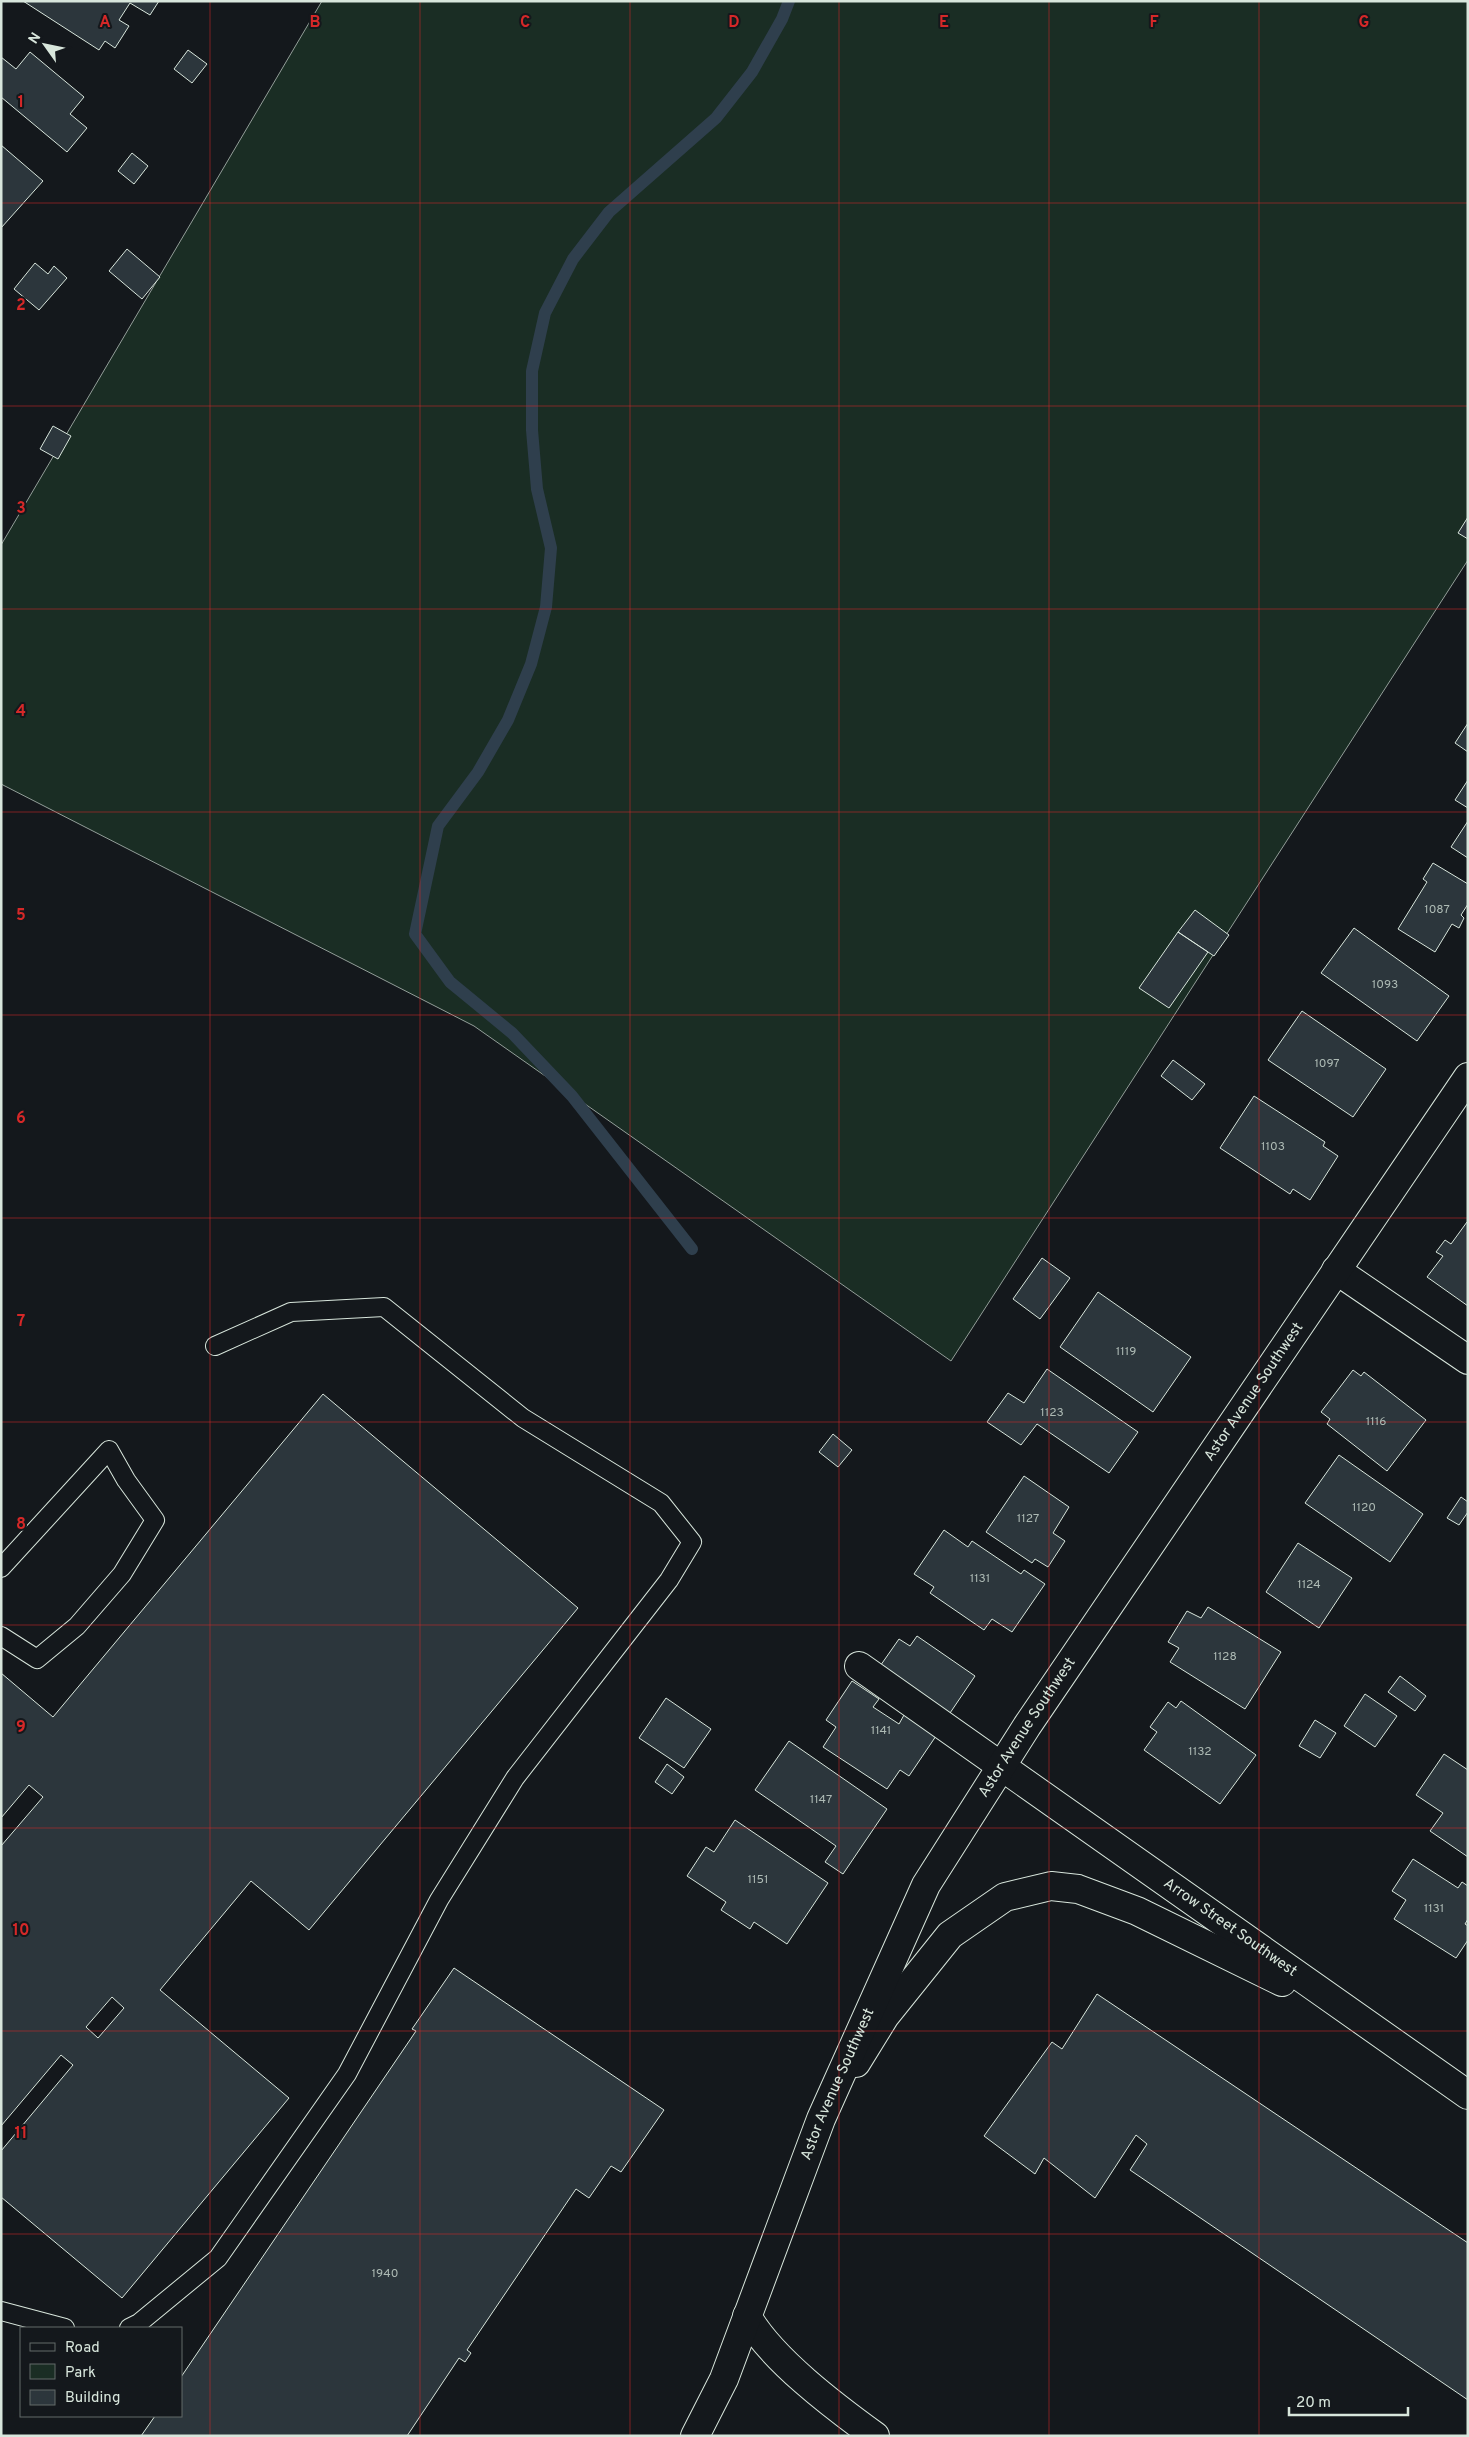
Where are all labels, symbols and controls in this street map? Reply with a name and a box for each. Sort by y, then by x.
text: A [99,13,111,33]
text: B [309,13,321,33]
text: C [520,13,530,33]
text: D [728,13,740,33]
text: E [939,13,949,33]
text: F [1149,13,1159,33]
text: G [1359,13,1369,33]
north arrow [20,20,70,70]
text: N [25,30,45,48]
text: 1 [18,93,24,113]
text: 2 [16,296,26,316]
text: 3 [16,499,26,519]
text: 4 [16,702,26,722]
house number: 1087 [1424,902,1450,918]
text: 5 [16,906,26,926]
house number: 1093 [1372,977,1398,993]
house number: 1097 [1314,1056,1340,1072]
text: 6 [16,1109,26,1129]
house number: 1103 [1261,1139,1285,1155]
text: 7 [17,1312,25,1332]
street label: Astor Avenue Southwest [1200,1319,1308,1465]
house number: 1119 [1116,1344,1136,1360]
house number: 1123 [1040,1405,1064,1421]
house number: 1116 [1366,1414,1386,1430]
house number: 1120 [1352,1500,1376,1516]
house number: 1127 [1017,1511,1039,1527]
text: 8 [16,1515,26,1535]
house number: 1131 [970,1571,990,1587]
house number: 1124 [1297,1577,1321,1593]
house number: 1128 [1213,1649,1237,1665]
street label: Astor Avenue Southwest [974,1654,1080,1801]
text: 9 [16,1718,26,1738]
house number: 1141 [871,1723,891,1739]
house number: 1132 [1188,1744,1212,1760]
house number: 1147 [810,1792,832,1808]
house number: 1151 [748,1872,768,1888]
street label: Arrow Street Southwest [1160,1874,1301,1981]
house number: 1131 [1424,1901,1444,1917]
text: 10 [13,1921,29,1941]
street label: Astor Avenue Southwest [797,2005,879,2163]
text: 11 [15,2124,27,2144]
house number: 1940 [372,2266,398,2282]
legend [20,2327,182,2417]
text: Road [65,2339,100,2358]
text: Park [65,2364,96,2383]
scale bar [1289,2384,1408,2416]
text: Building [65,2389,120,2408]
text: 20 m [1296,2394,1331,2413]

